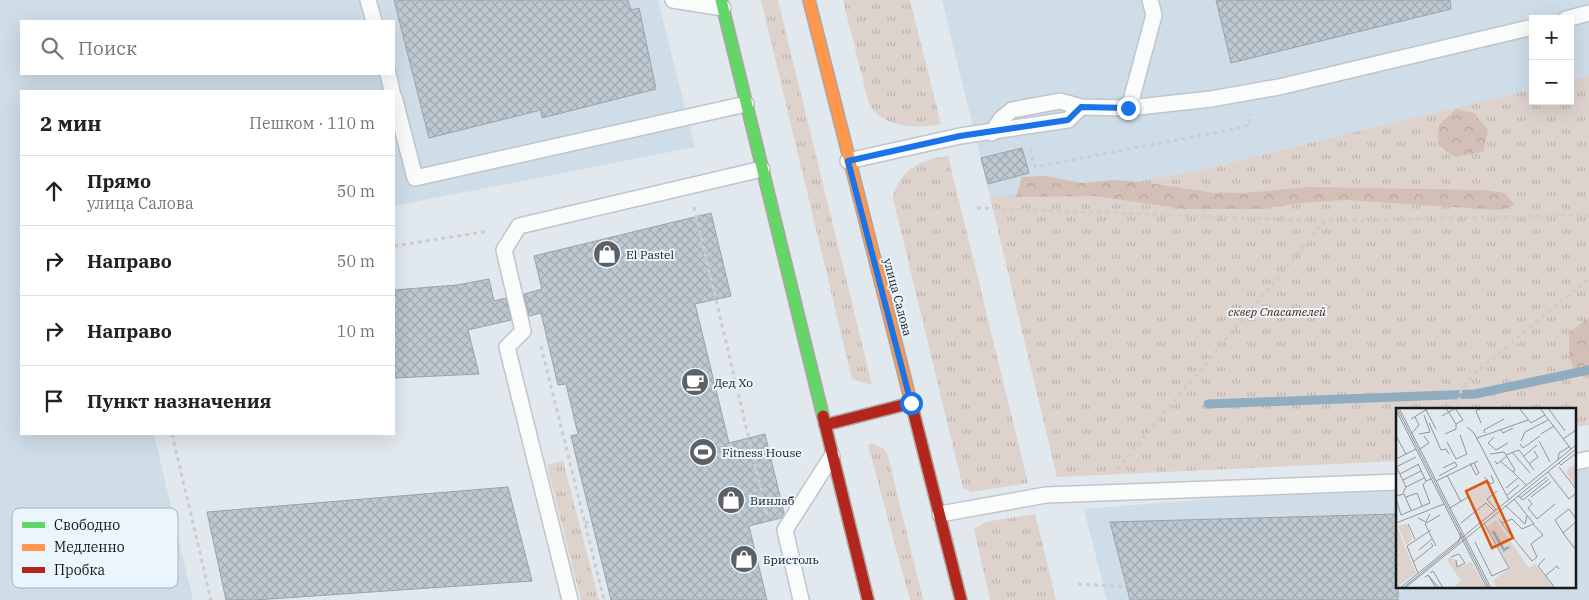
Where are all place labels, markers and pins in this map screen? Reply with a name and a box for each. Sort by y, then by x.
shop icon: El Pastel [592,239,622,269]
place label: El Pastel [626,247,674,262]
cafe icon: Дед Хо [680,367,710,397]
place label: Дед Хо [714,375,753,390]
sports icon: Fitness House [688,437,718,467]
place label: Fitness House [722,445,802,460]
shop icon: Винлаб [716,485,746,515]
place label: Винлаб [750,493,795,508]
shop icon: Бристоль [729,544,759,574]
place label: Бристоль [763,552,819,567]

